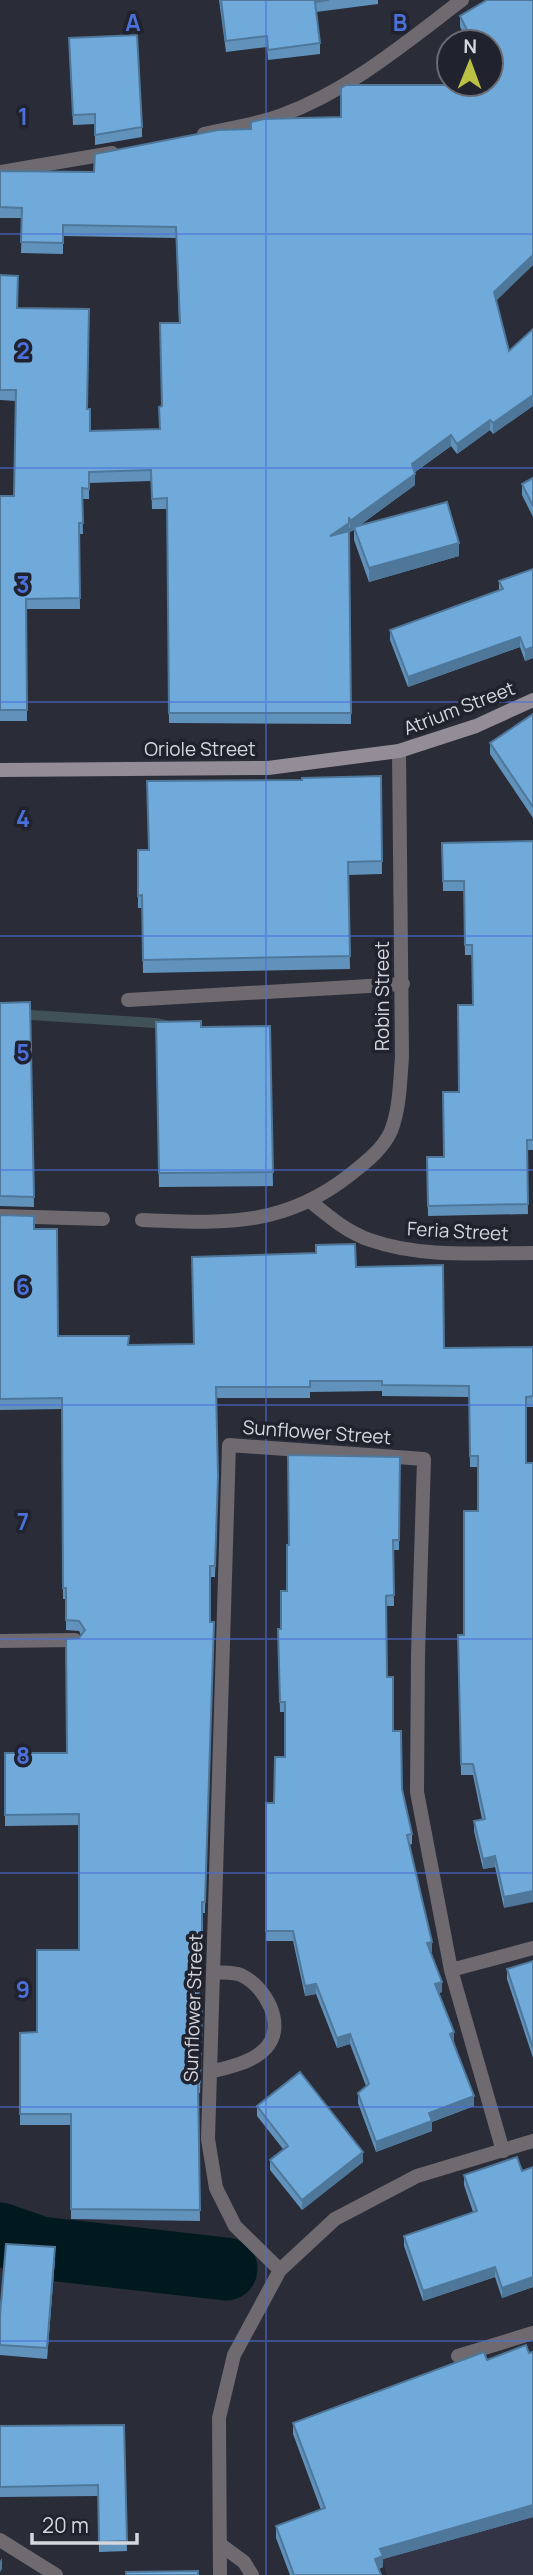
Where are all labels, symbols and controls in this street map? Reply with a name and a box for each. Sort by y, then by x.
text: A [125,6,141,38]
text: B [393,6,407,38]
north arrow [435,28,505,98]
text: N [463,33,477,59]
text: 1 [18,100,28,132]
text: 2 [16,334,30,366]
text: 3 [16,568,30,600]
street label: Atrium Street [399,675,519,741]
street label: Oriole Street [144,736,256,762]
text: 4 [16,802,30,834]
street label: Robin Street [369,941,395,1051]
text: 5 [16,1036,30,1068]
street label: Feria Street [406,1215,510,1247]
text: 6 [16,1270,30,1302]
street label: Sunflower Street [242,1414,392,1450]
text: 7 [17,1505,29,1537]
text: 8 [16,1739,30,1771]
street label: Sunflower Street [177,1933,209,2083]
text: 9 [16,1973,30,2005]
scale bar [32,2502,136,2546]
text: 20 m [42,2511,89,2539]

